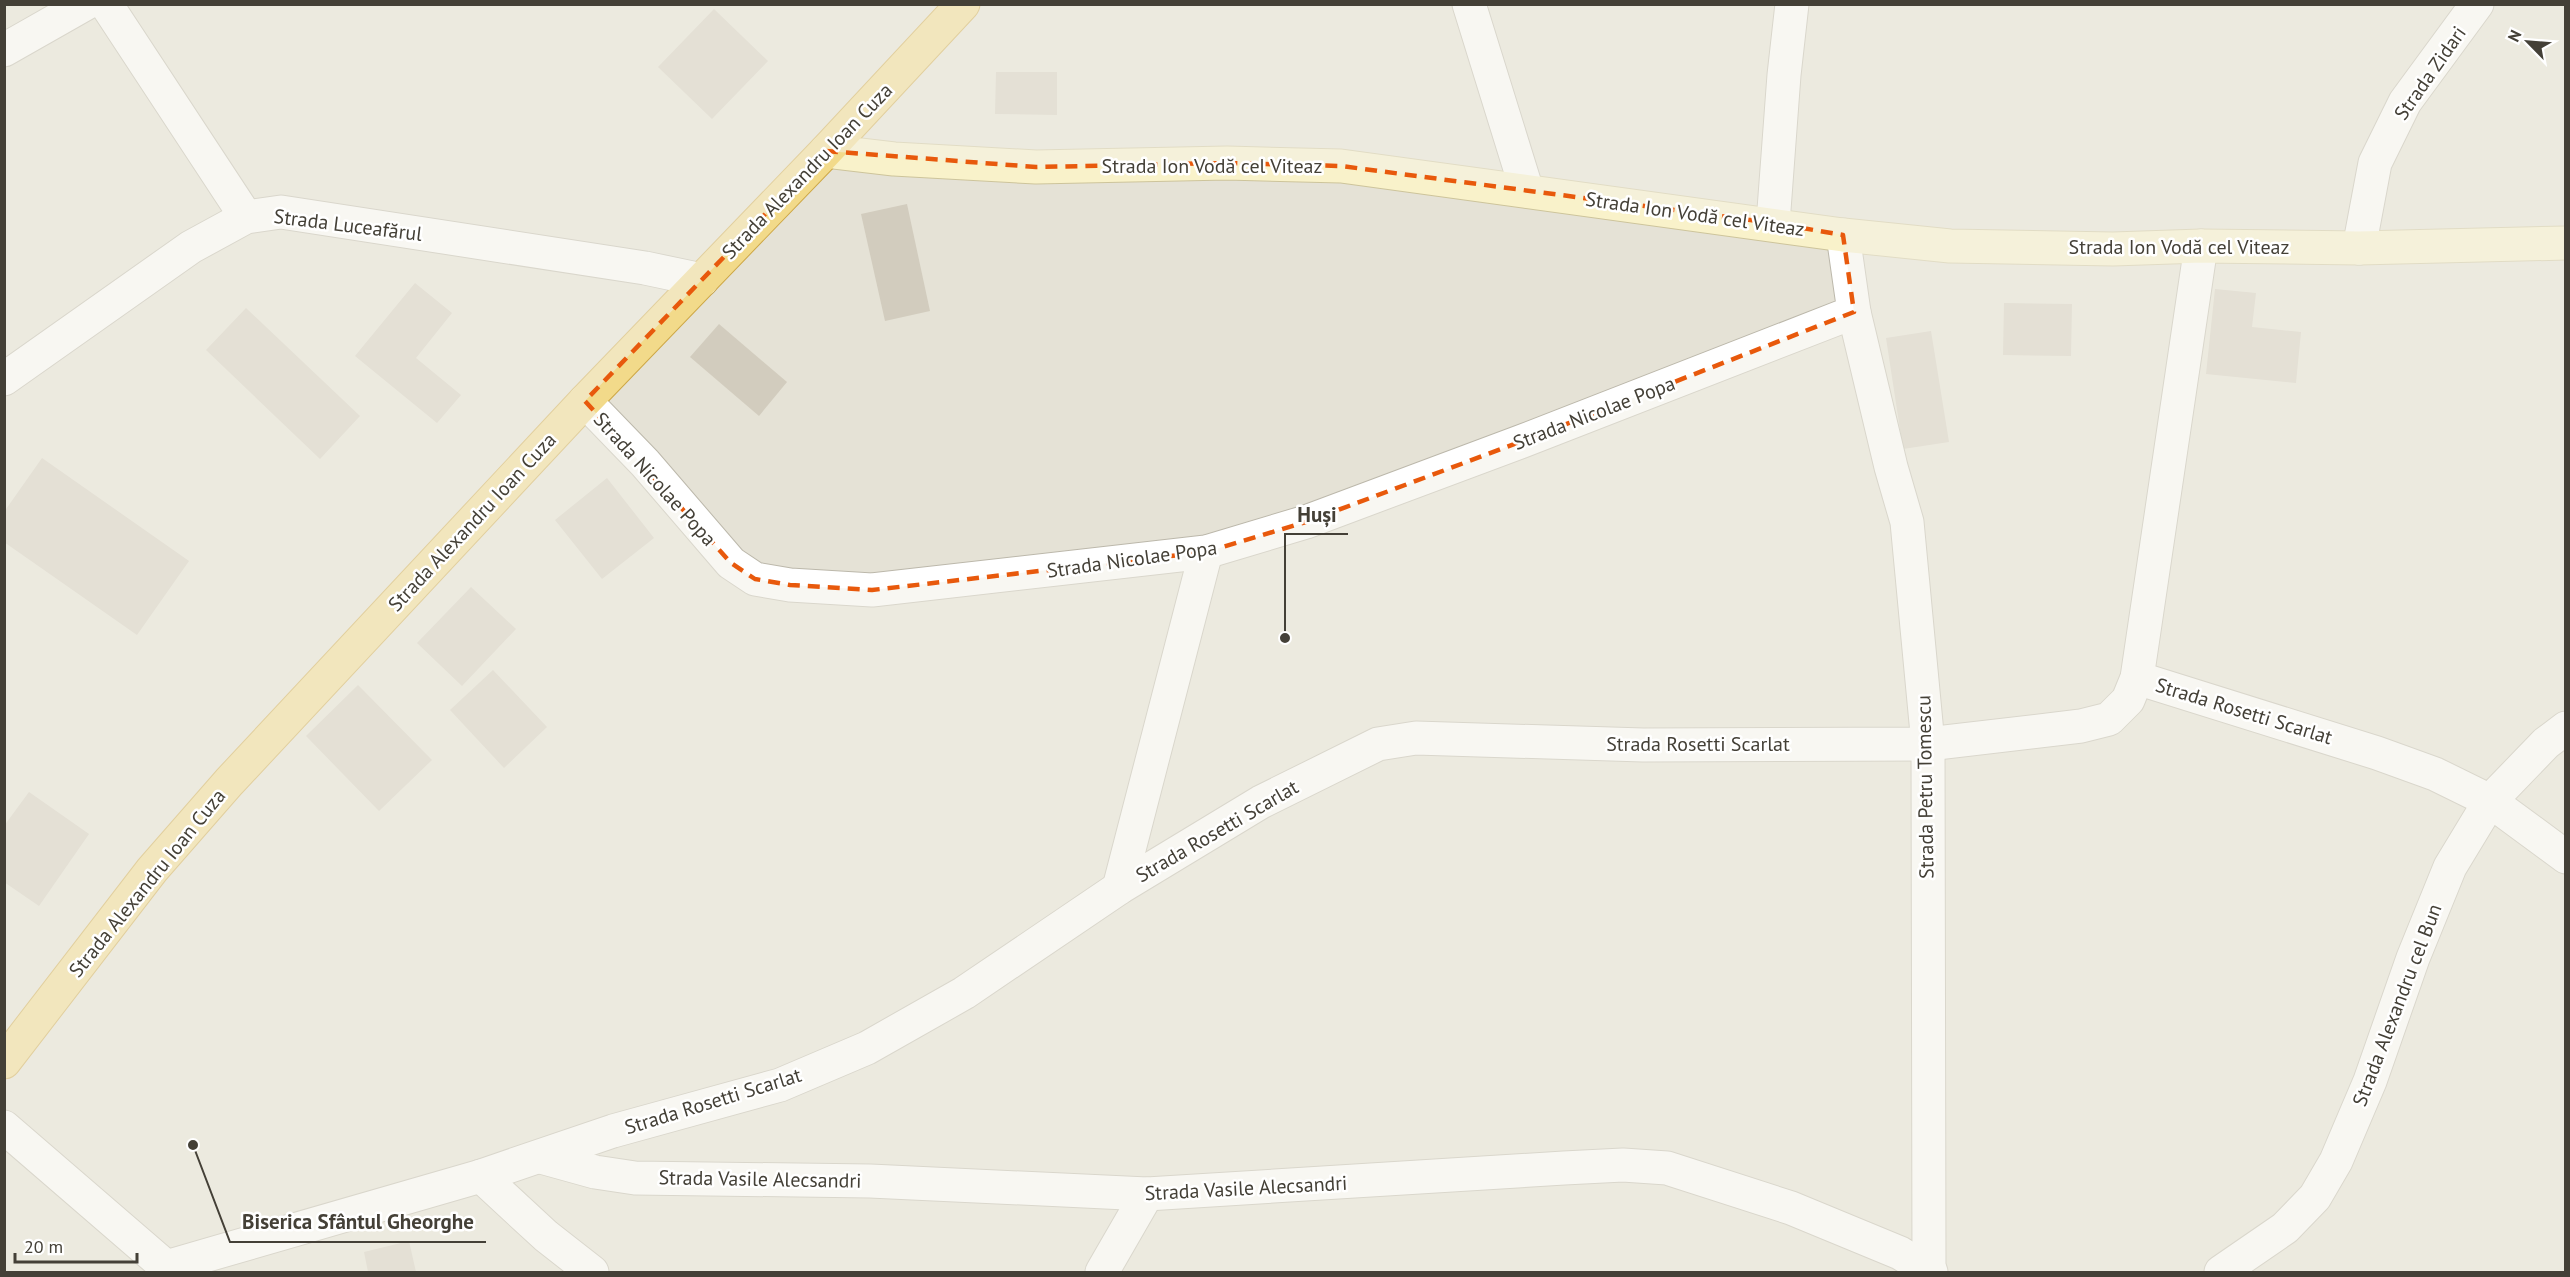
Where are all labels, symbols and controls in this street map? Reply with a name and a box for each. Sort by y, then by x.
north arrow [2498,12,2558,72]
street label: Strada Zidari [2388,21,2472,125]
text: N [2503,27,2526,45]
street label: Strada Alexandru Ioan Cuza [716,77,898,265]
street label: Strada Ion Vodă cel Viteaz [1102,153,1322,179]
street label: Strada Ion Vodă cel Viteaz [1584,186,1806,242]
street label: Strada Luceafărul [272,203,424,247]
street label: Strada Ion Vodă cel Viteaz [2069,234,2289,260]
street label: Strada Nicolae Popa [1509,370,1679,456]
street label: Strada Nicolae Popa [588,407,722,551]
street label: Strada Alexandru Ioan Cuza [382,427,562,617]
callout: Huși [1285,495,1348,534]
text: Huși [1297,501,1337,528]
street label: Strada Nicolae Popa [1045,534,1219,584]
street label: Strada Rosetti Scarlat [2152,672,2336,750]
street label: Strada Petru Tomescu [1910,695,1940,879]
street label: Strada Rosetti Scarlat [1606,731,1790,757]
street label: Strada Rosetti Scarlat [1131,774,1303,888]
street label: Strada Alexandru Ioan Cuza [63,783,231,983]
street label: Strada Alexandru cel Bun [2346,900,2448,1110]
street label: Strada Rosetti Scarlat [621,1062,805,1140]
street label: Strada Vasile Alecsandri [658,1164,862,1194]
street label: Strada Vasile Alecsandri [1144,1170,1348,1206]
callout: Biserica Sfântul Gheorghe [230,1203,486,1242]
text: Biserica Sfântul Gheorghe [242,1208,474,1235]
scale bar [15,1226,136,1264]
text: 20 m [24,1235,63,1258]

